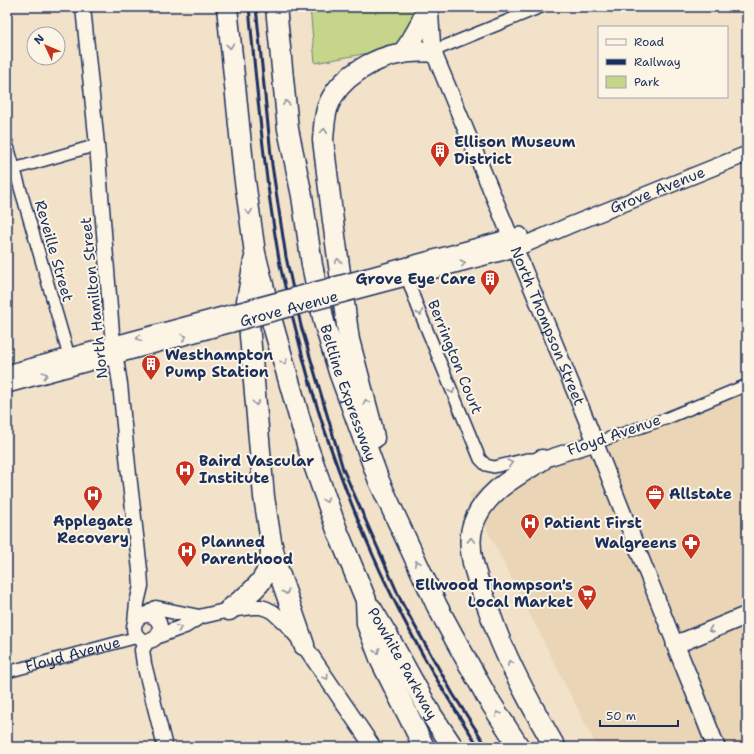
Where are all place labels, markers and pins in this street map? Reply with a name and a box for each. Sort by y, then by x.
place label: Ellison Museum District [454,132,576,169]
building icon: Ellison Museum District [429,140,451,168]
building icon: Grove Eye Care [479,268,501,296]
place label: Grove Eye Care [355,269,476,289]
place label: Westhampton Pump Station [165,345,273,382]
building icon: Westhampton Pump Station [140,353,162,381]
place label: Baird Vascular Institute [199,451,314,488]
hospital icon: Baird Vascular Institute [174,459,196,487]
office icon: Allstate [644,483,666,511]
hospital icon: Applegate Recovery [82,484,104,512]
place label: Allstate [669,484,732,504]
place label: Applegate Recovery [53,511,133,548]
hospital icon: Patient First [519,512,541,540]
place label: Patient First [544,513,642,533]
place label: Planned Parenthood [201,532,293,569]
pharmacy icon: Walgreens [680,532,702,560]
place label: Walgreens [595,533,677,553]
hospital icon: Planned Parenthood [176,540,198,568]
place label: Ellwood Thompson's Local Market [415,575,573,612]
supermarket icon: Ellwood Thompson's Local Market [576,583,598,611]

